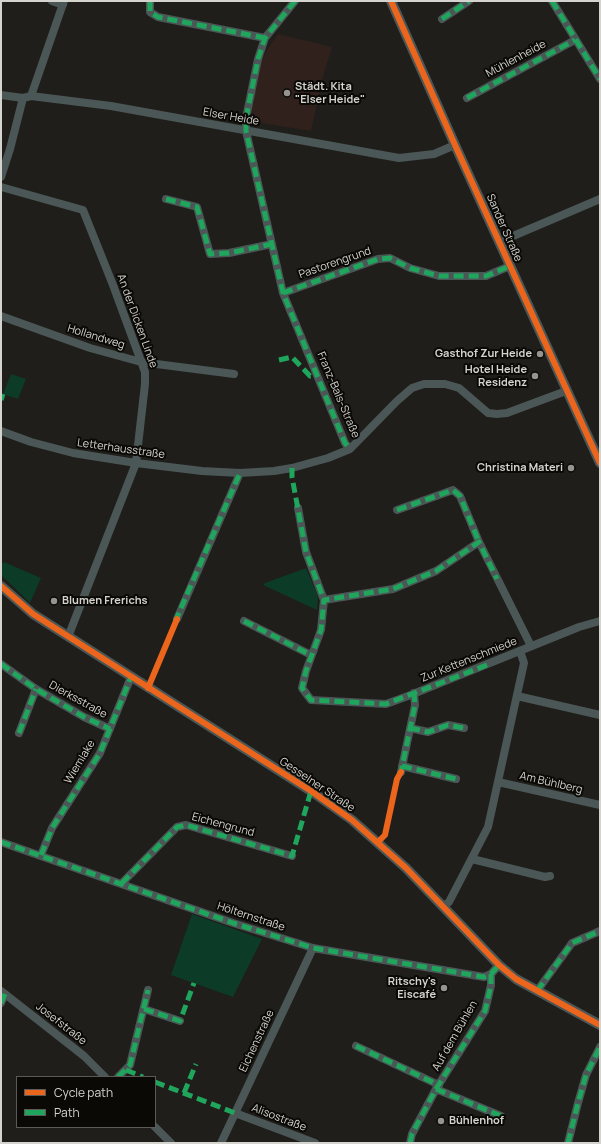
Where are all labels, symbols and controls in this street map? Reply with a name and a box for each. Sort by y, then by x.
street label: Mühlenheide [484,38,548,80]
place label: Städt. Kita "Elser Heide" [295,80,365,106]
marker: Städt. Kita "Elser Heide" [282,88,292,98]
street label: Elser Heide [202,106,260,128]
street label: Sander Straße [483,192,525,264]
street label: Pastorengrund [297,244,373,282]
street label: An der Dicken Linde [114,272,160,370]
street label: Hollandweg [66,322,126,352]
place label: Gasthof Zur Heide [435,347,532,361]
marker: Gasthof Zur Heide [535,349,545,359]
street label: Franz-Bals-Straße [314,350,362,440]
place label: Hotel Heide Residenz [465,363,527,389]
marker: Hotel Heide Residenz [530,371,540,381]
street label: Letterhausstraße [76,436,166,462]
place label: Christina Materi [477,461,563,475]
marker: Christina Materi [566,463,576,473]
place label: Blumen Frerichs [62,594,148,608]
marker: Blumen Frerichs [49,596,59,606]
street label: Zur Kettenschmiede [419,635,519,685]
street label: Dierksstraße [47,679,109,721]
street label: Wiemlake [62,738,98,786]
street label: Gesselner Straße [277,755,357,815]
street label: Am Bühlberg [518,769,584,797]
street label: Eichengrund [190,810,256,840]
street label: Hölternstraße [215,900,287,934]
place label: Ritschy's Eiscafé [388,975,436,1001]
marker: Ritschy's Eiscafé [439,983,449,993]
street label: Auf dem Bühlen [430,998,480,1074]
street label: Josefstraße [33,1000,89,1048]
street label: Eichenstraße [237,1008,277,1074]
legend [16,1076,156,1128]
text: Cycle path [54,1084,113,1101]
street label: Alisostraße [250,1102,308,1134]
text: Path [54,1104,80,1121]
place label: Bühlenhof [449,1114,504,1128]
marker: Bühlenhof [436,1116,446,1126]

